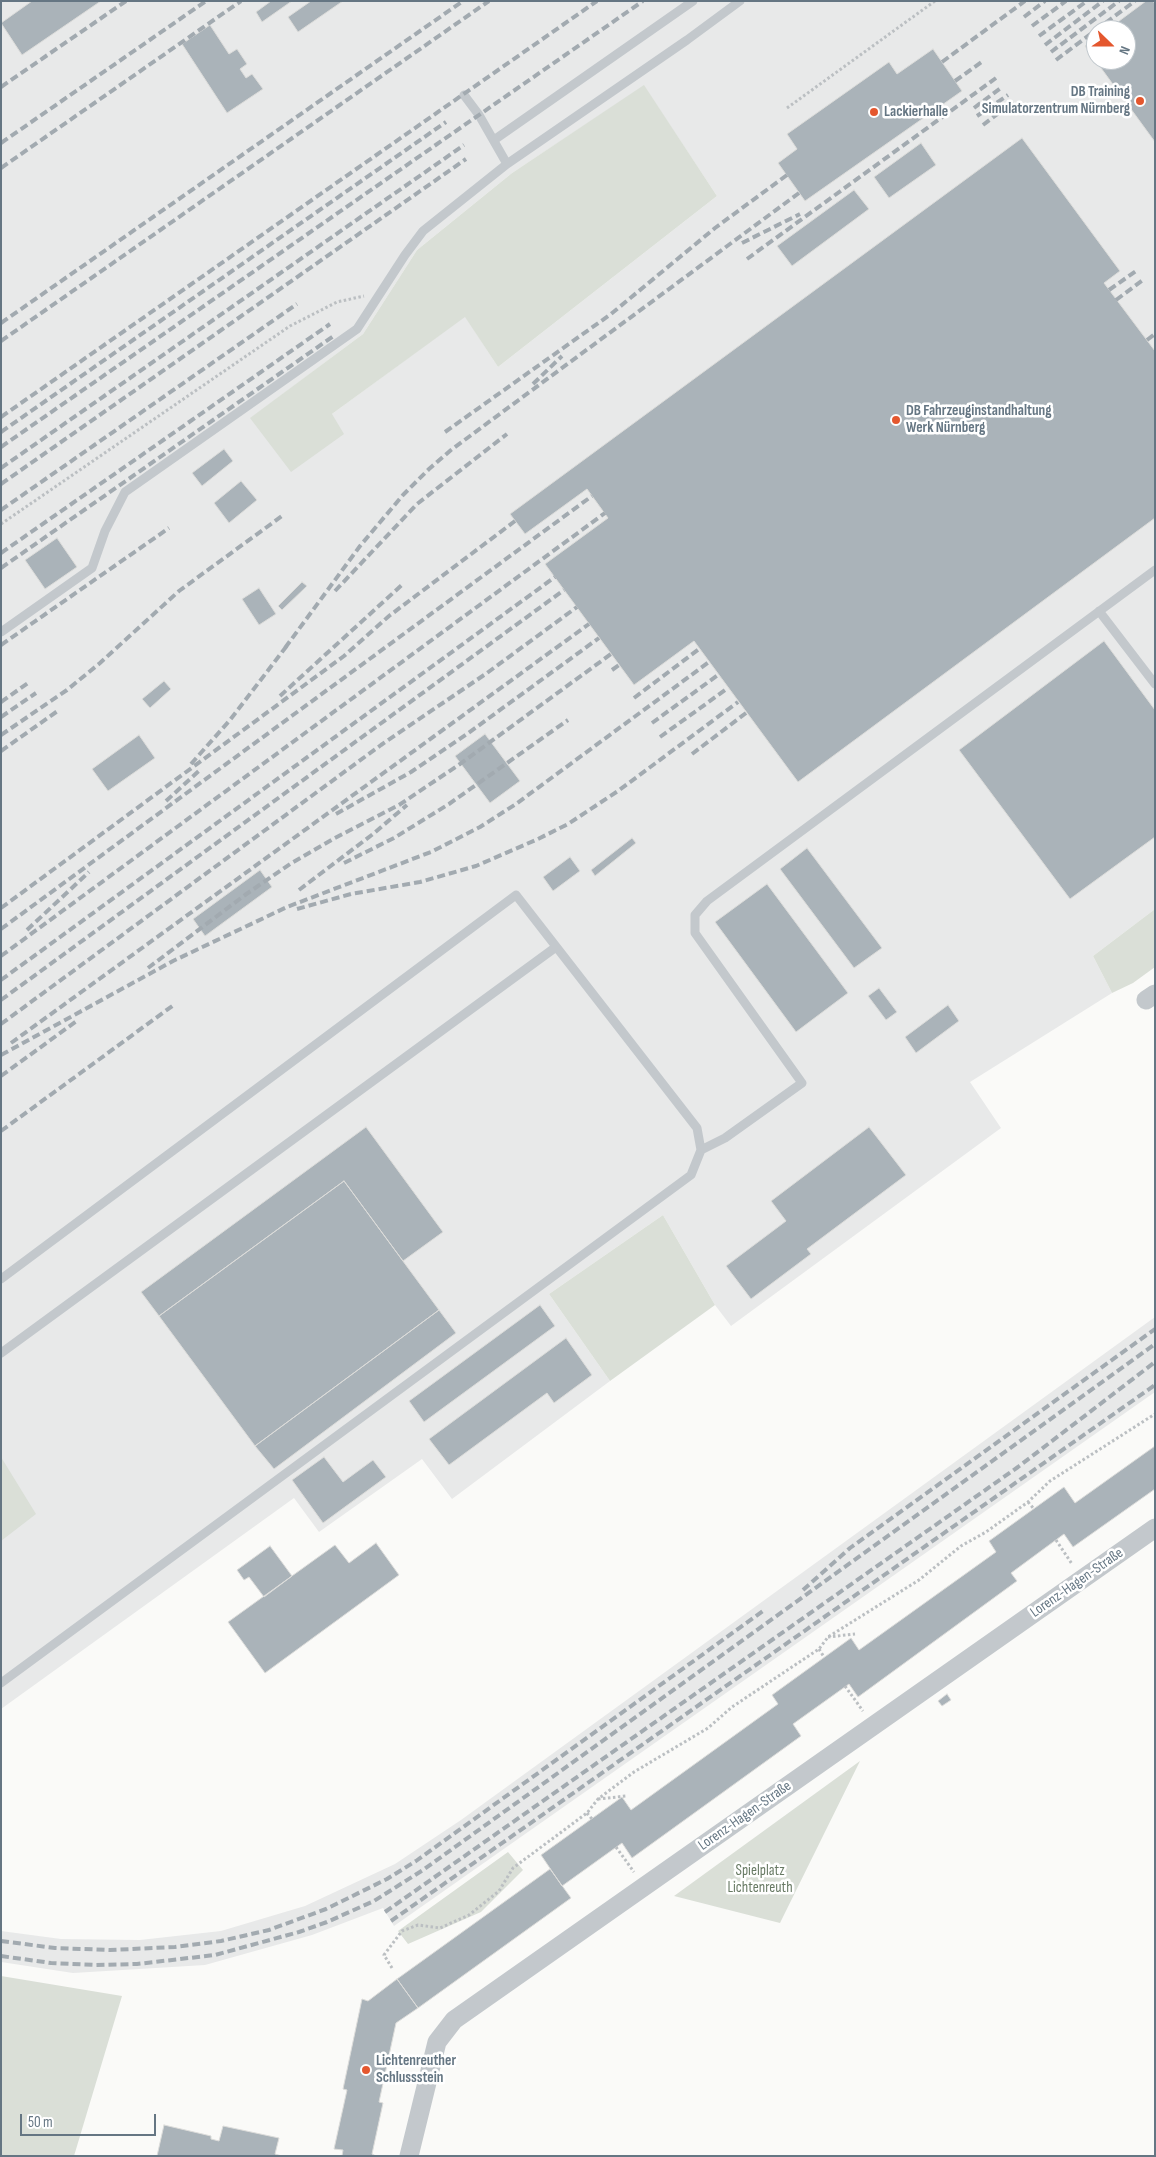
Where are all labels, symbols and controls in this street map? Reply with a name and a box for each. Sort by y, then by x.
north arrow [1086,20,1136,70]
text: N [1115,44,1134,57]
place label: DB Training Simulatorzentrum Nürnberg [982,83,1130,118]
marker: DB Training Simulatorzentrum Nürnberg [1134,95,1146,107]
place label: Lackierhalle [884,103,948,121]
marker: Lackierhalle [868,106,880,118]
place label: DB Fahrzeuginstandhaltung Werk Nürnberg [906,402,1051,437]
marker: DB Fahrzeuginstandhaltung Werk Nürnberg [890,414,902,426]
street label: Lorenz-Hagen-Straße [1027,1544,1127,1622]
street label: Lorenz-Hagen-Straße [695,1777,795,1855]
park label: Spielplatz Lichtenreuth [727,1862,793,1897]
place label: Lichtenreuther Schlussstein [376,2052,456,2087]
marker: Lichtenreuther Schlussstein [360,2064,372,2076]
scale bar [22,2104,159,2136]
text: 50 m [28,2113,53,2132]

